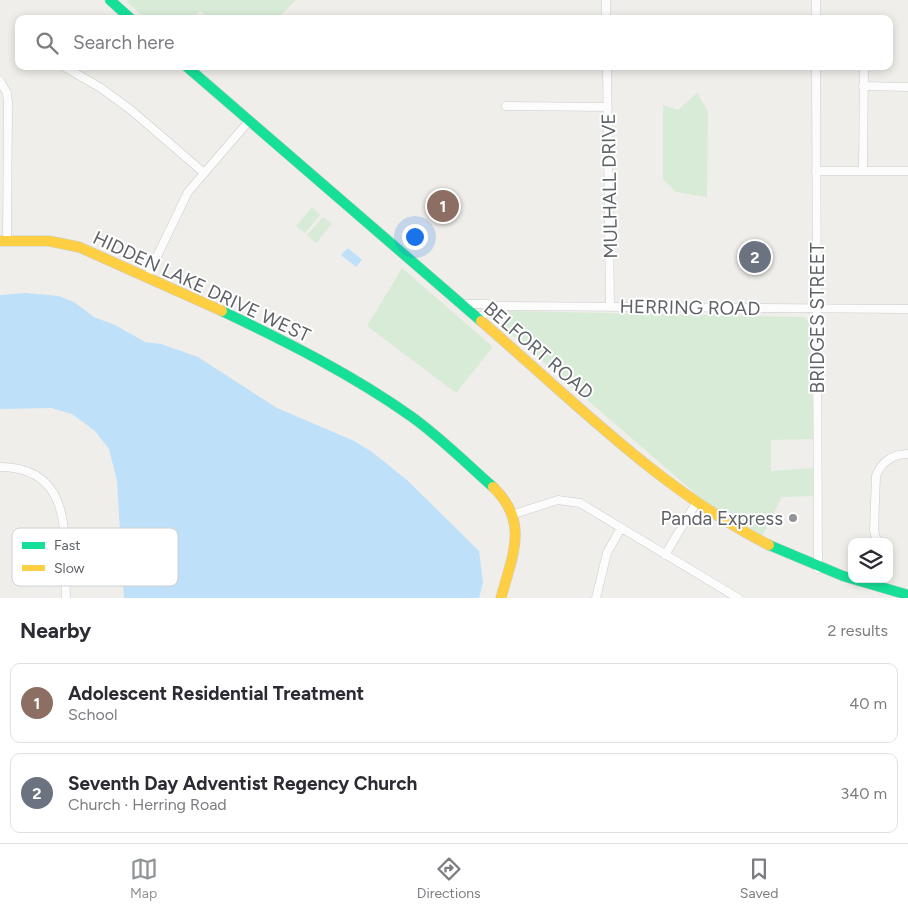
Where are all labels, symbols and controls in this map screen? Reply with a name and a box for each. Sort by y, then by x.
search box [15,15,893,70]
icon: search [33,29,61,57]
text: Search here [73,31,175,54]
street label: MULHALL DRIVE [597,113,622,259]
pin: 1 [427,187,459,225]
your location [402,224,428,250]
street label: HIDDEN LAKE DRIVE WEST [89,226,315,347]
pin: 2 [739,238,771,276]
street label: BRIDGES STREET [806,242,829,393]
street label: HERRING ROAD [619,295,761,320]
street label: BELFORT ROAD [479,297,598,404]
place label: Panda Express [660,507,783,530]
marker: Panda Express [787,512,799,524]
legend [12,528,178,586]
text: Fast [54,537,80,554]
map controls [848,538,893,583]
button: layers [848,538,893,583]
text: Slow [54,560,85,577]
text: Nearby [20,618,91,643]
text: 2 results [828,621,888,640]
text: Adolescent Residential Treatment [68,682,364,705]
text: 1 [34,694,40,713]
text: 40 m [849,694,887,713]
text: School [68,705,118,724]
text: Seventh Day Adventist Regency Church [68,772,417,795]
text: 2 [32,784,42,803]
text: 340 m [841,784,887,803]
text: Church · Herring Road [68,795,227,814]
tab: Map [130,855,158,902]
tab: Directions [417,855,481,902]
tab: Saved [740,855,778,902]

